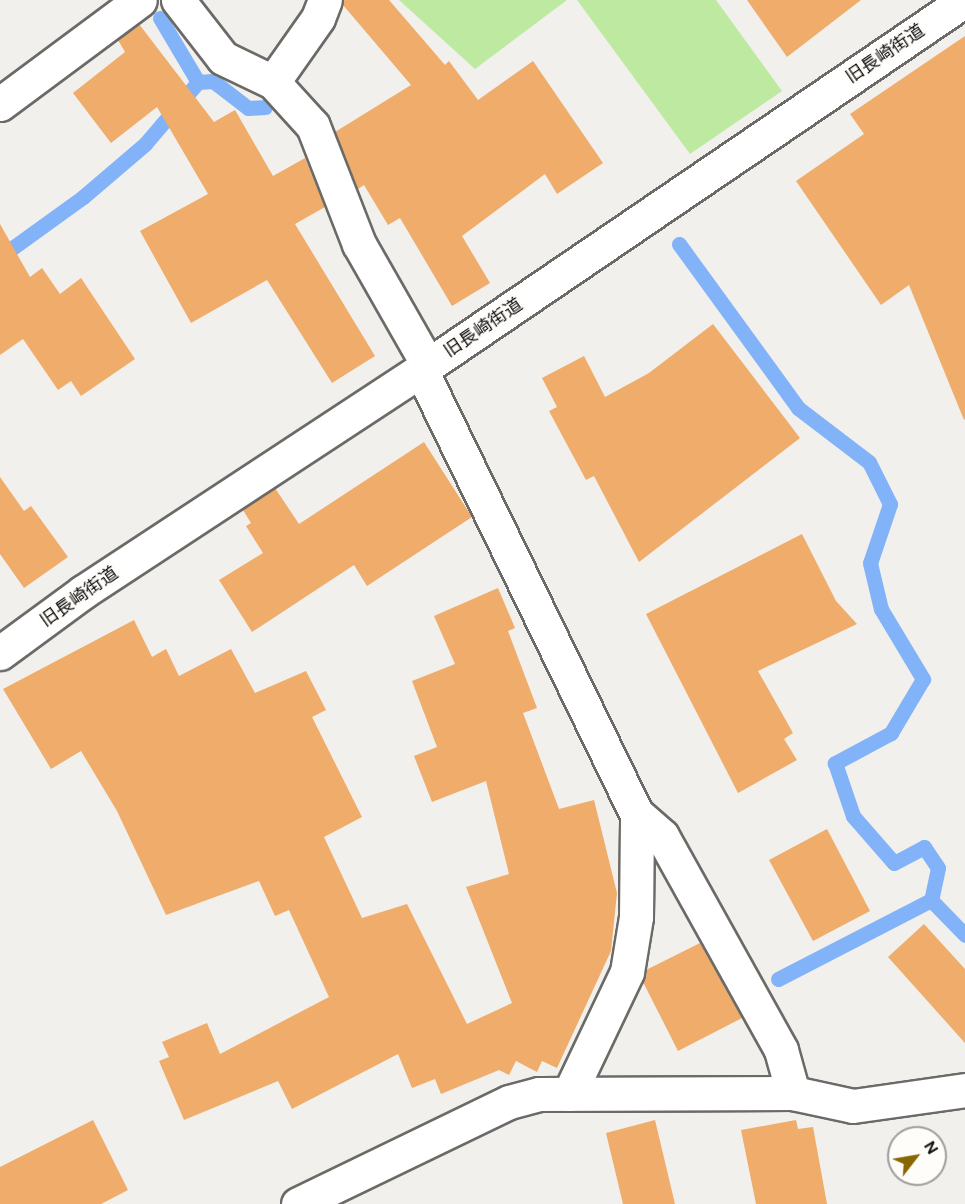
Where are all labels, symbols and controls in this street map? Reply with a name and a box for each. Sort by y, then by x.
street label: 旧長崎街道 [842,20,928,88]
street label: 旧長崎街道 [440,294,526,362]
street label: 旧長崎街道 [36,562,122,632]
north arrow [887,1126,947,1186]
text: N [919,1137,943,1158]

